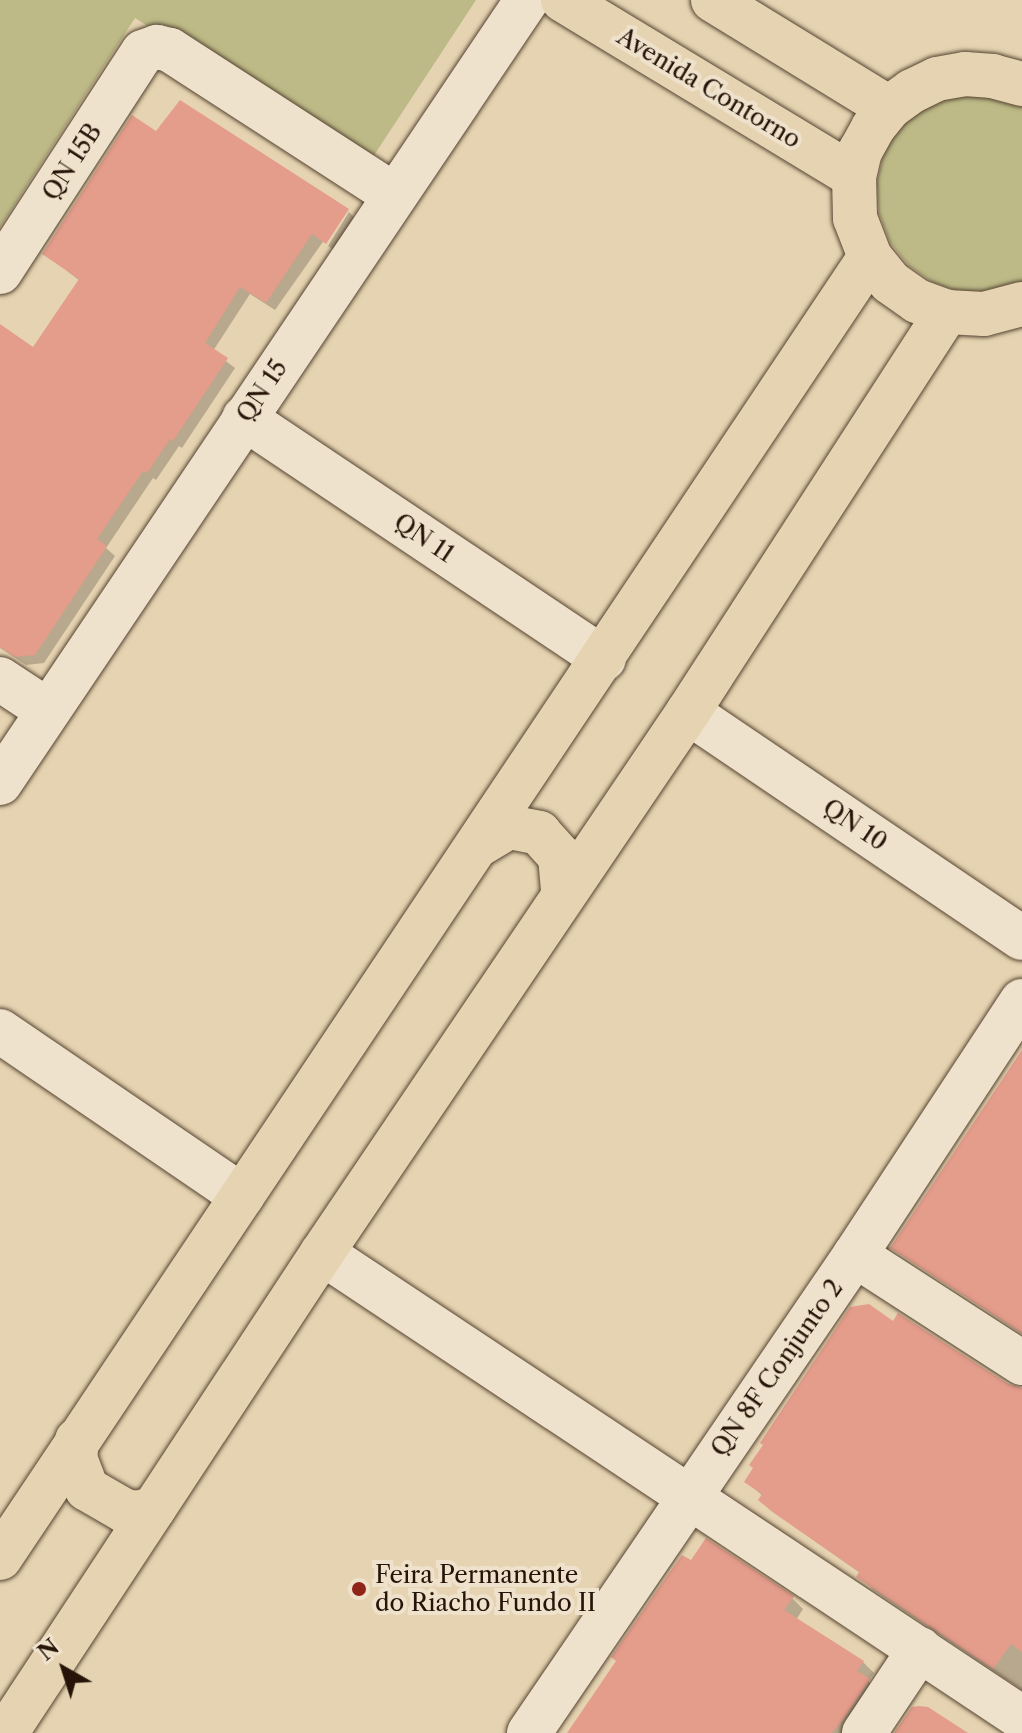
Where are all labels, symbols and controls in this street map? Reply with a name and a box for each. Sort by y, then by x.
street label: Avenida Contorno [612,22,806,154]
street label: QN 15B [37,118,107,206]
street label: QN 15 [231,354,293,428]
street label: QN 11 [389,508,459,568]
street label: QN 10 [817,793,893,857]
street label: QN 8F Conjunto 2 [705,1274,849,1462]
place label: Feira Permanente do Riacho Fundo II [375,1561,596,1617]
marker: Feira Permanente do Riacho Fundo II [350,1580,368,1598]
north arrow [24,1629,104,1709]
text: N [33,1633,65,1666]

